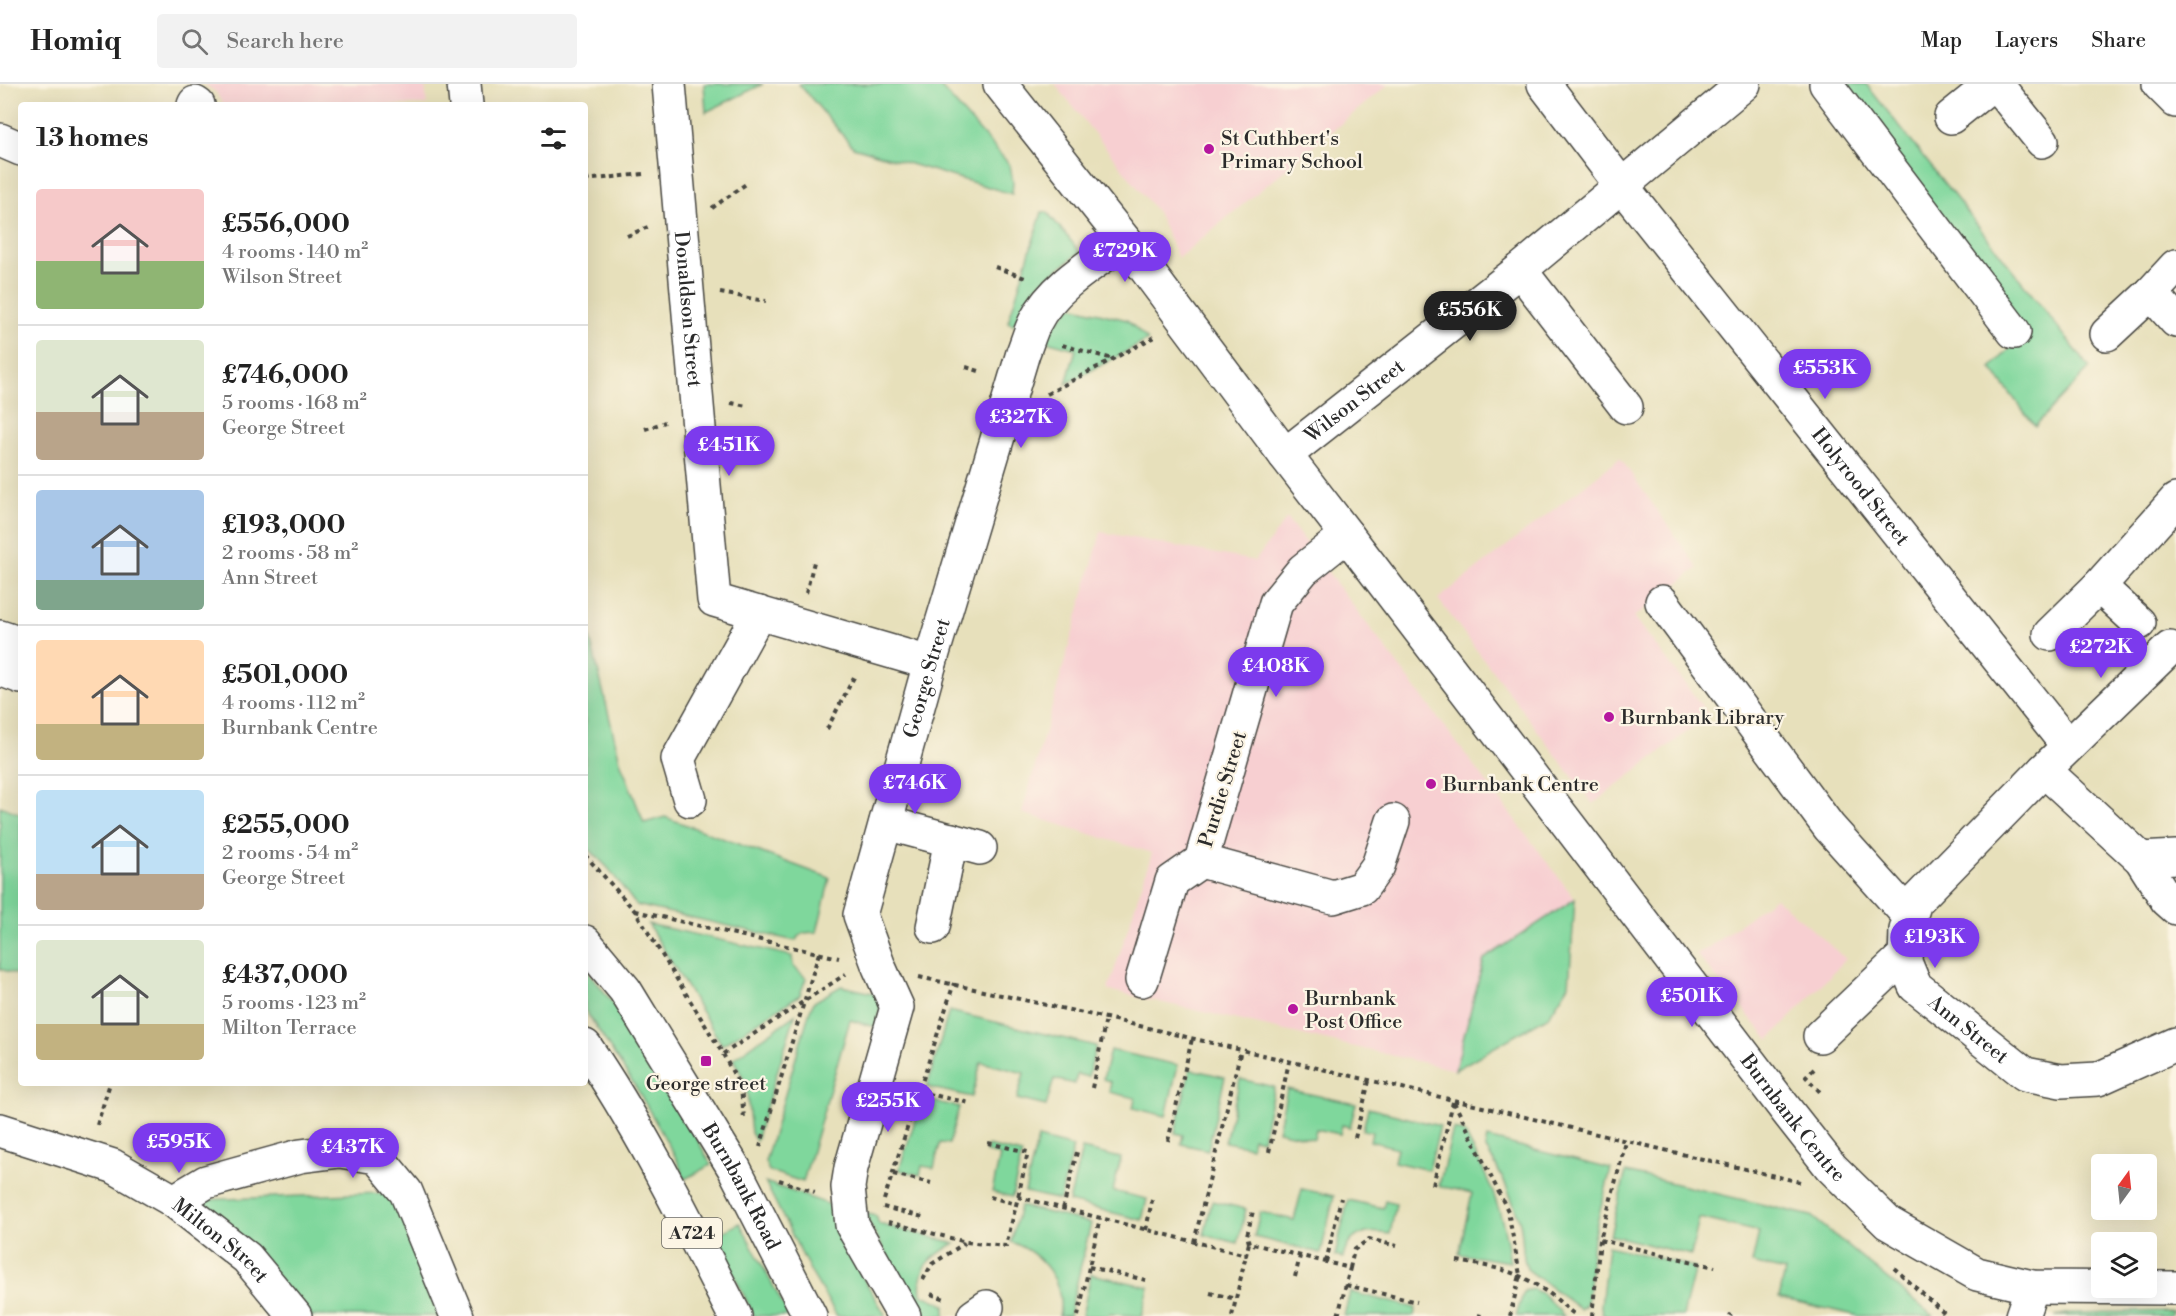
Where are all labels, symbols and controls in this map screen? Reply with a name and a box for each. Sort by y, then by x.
search box [157,14,577,68]
text: Homiq [30,24,121,59]
icon: search [178,25,211,58]
text: Search here [226,28,344,55]
text: Map [1921,28,1962,54]
text: Layers [1995,28,2058,54]
text: Share [2091,28,2146,54]
text: 13 homes [36,122,148,154]
icon: filters [537,122,570,155]
place label: St Cuthbert's Primary School [1221,127,1363,175]
marker: St Cuthbert's Primary School [1202,142,1216,156]
text: £556,000 [222,208,350,240]
icon: home [84,213,156,285]
street label: Donaldson Street [668,230,706,388]
pin: £729K [1083,232,1167,283]
text: £729K [1093,239,1157,264]
text: 4 rooms · 140 m² [222,240,368,265]
text: Wilson Street [222,265,342,290]
pin: £556K [1428,291,1512,342]
text: £556K [1438,298,1502,323]
pin: £553K [1783,349,1867,400]
street label: Wilson Street [1299,355,1410,449]
text: £553K [1793,356,1857,381]
text: £746,000 [222,359,349,391]
icon: home [84,364,156,436]
text: 5 rooms · 168 m² [222,391,367,416]
pin: £327K [979,398,1063,449]
text: £327K [989,405,1053,430]
text: George Street [222,416,345,441]
street label: Holyrood Street [1805,423,1914,551]
pin: £451K [687,426,771,477]
text: £451K [698,433,760,458]
text: £193,000 [222,509,345,541]
icon: home [84,514,156,586]
text: 2 rooms · 58 m² [222,541,358,566]
text: Ann Street [222,566,318,591]
street label: George Street [899,616,957,741]
pin: £272K [2059,628,2143,679]
text: £272K [2069,635,2133,660]
pin: £408K [1234,647,1318,698]
text: £408K [1242,654,1310,679]
text: £501,000 [222,659,348,691]
icon: home [84,664,156,736]
text: 4 rooms · 112 m² [222,691,365,716]
place label: Burnbank Library [1620,706,1785,731]
marker: Burnbank Library [1602,710,1616,724]
text: Burnbank Centre [222,716,378,741]
street label: Purdie Street [1194,728,1253,851]
pin: £746K [873,764,957,815]
text: £746K [883,771,947,796]
place label: Burnbank Centre [1442,773,1599,798]
marker: Burnbank Centre [1424,777,1438,791]
text: £255,000 [222,809,350,841]
icon: home [84,814,156,886]
text: 2 rooms · 54 m² [222,841,358,866]
text: George Street [222,866,345,891]
pin: £193K [1893,918,1977,969]
text: £193K [1904,925,1966,950]
text: £437,000 [222,959,348,991]
icon: home [84,964,156,1036]
pin: £501K [1650,977,1734,1028]
text: £501K [1660,984,1724,1009]
place label: Burnbank Post Office [1304,987,1402,1035]
street label: Ann Street [1922,990,2013,1070]
text: 5 rooms · 123 m² [222,991,366,1016]
marker: Burnbank Post Office [1286,1002,1300,1016]
text: Milton Terrace [222,1016,357,1041]
street label: Burnbank Centre [1733,1049,1850,1188]
marker: George street [699,1054,713,1068]
place label: George street [646,1072,766,1097]
pin: £255K [846,1082,930,1133]
text: £255K [856,1089,920,1114]
street label: Burnbank Road [695,1118,785,1255]
pin: £595K [137,1123,221,1174]
pin: £437K [311,1128,395,1179]
text: £595K [147,1130,211,1155]
text: £437K [321,1135,385,1160]
north arrow [2091,1154,2157,1220]
map controls [2091,1154,2157,1298]
street label: Milton Street [167,1193,273,1288]
road number: A724 [662,1218,722,1248]
button: layers [2091,1232,2157,1298]

